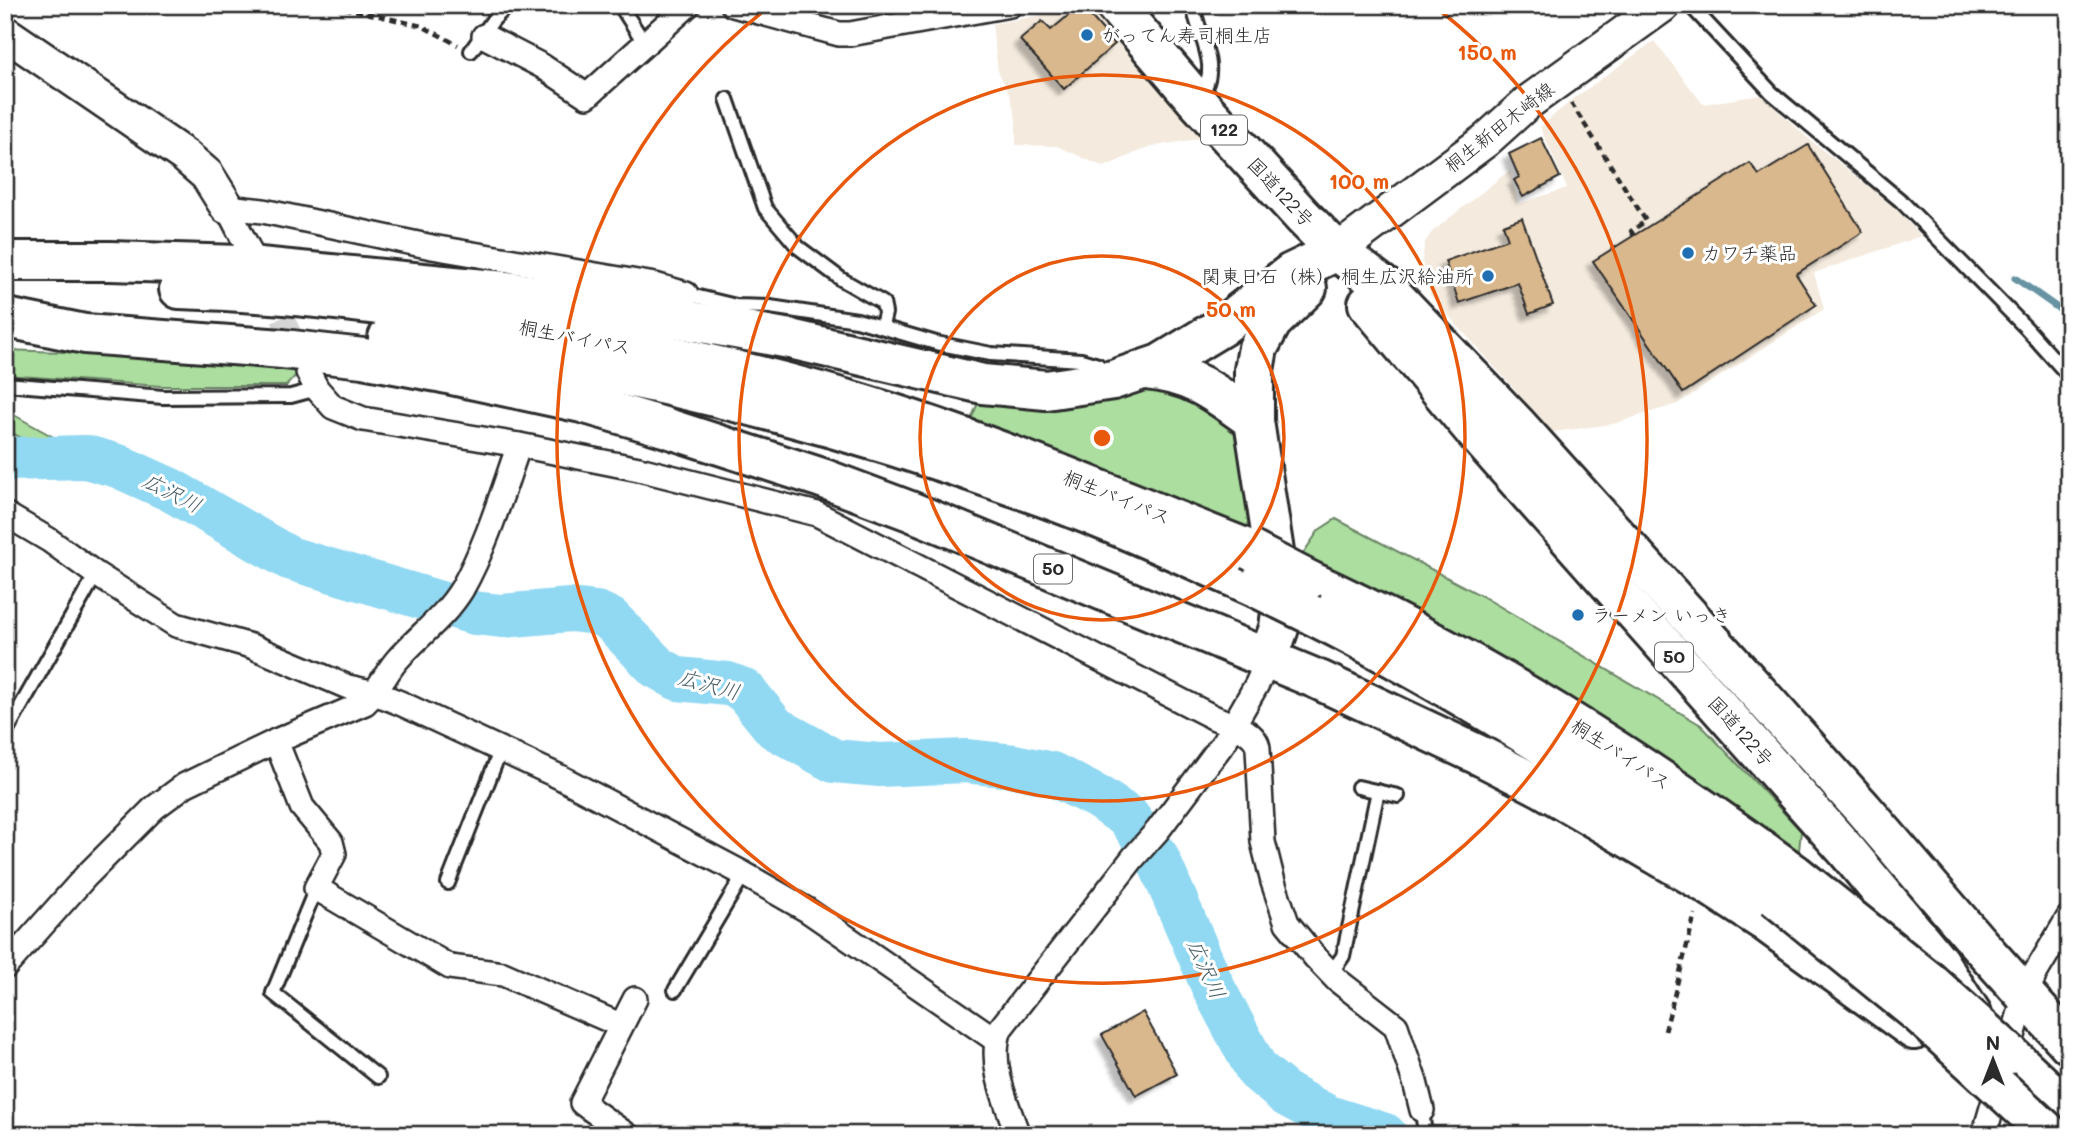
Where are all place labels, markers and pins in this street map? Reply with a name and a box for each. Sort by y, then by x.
place label: がってん寿司桐生店 [1101,22,1272,47]
marker: がってん寿司桐生店 [1079,27,1095,43]
place label: カワチ薬品 [1702,240,1797,265]
marker: カワチ薬品 [1680,245,1696,261]
place label: 関東日石（株） 桐生広沢給油所 [1202,263,1474,288]
marker: 関東日石（株） 桐生広沢給油所 [1480,268,1496,284]
centre of rings [1090,426,1114,450]
place label: ラーメン いっき [1592,602,1731,627]
marker: ラーメン いっき [1570,607,1586,623]

